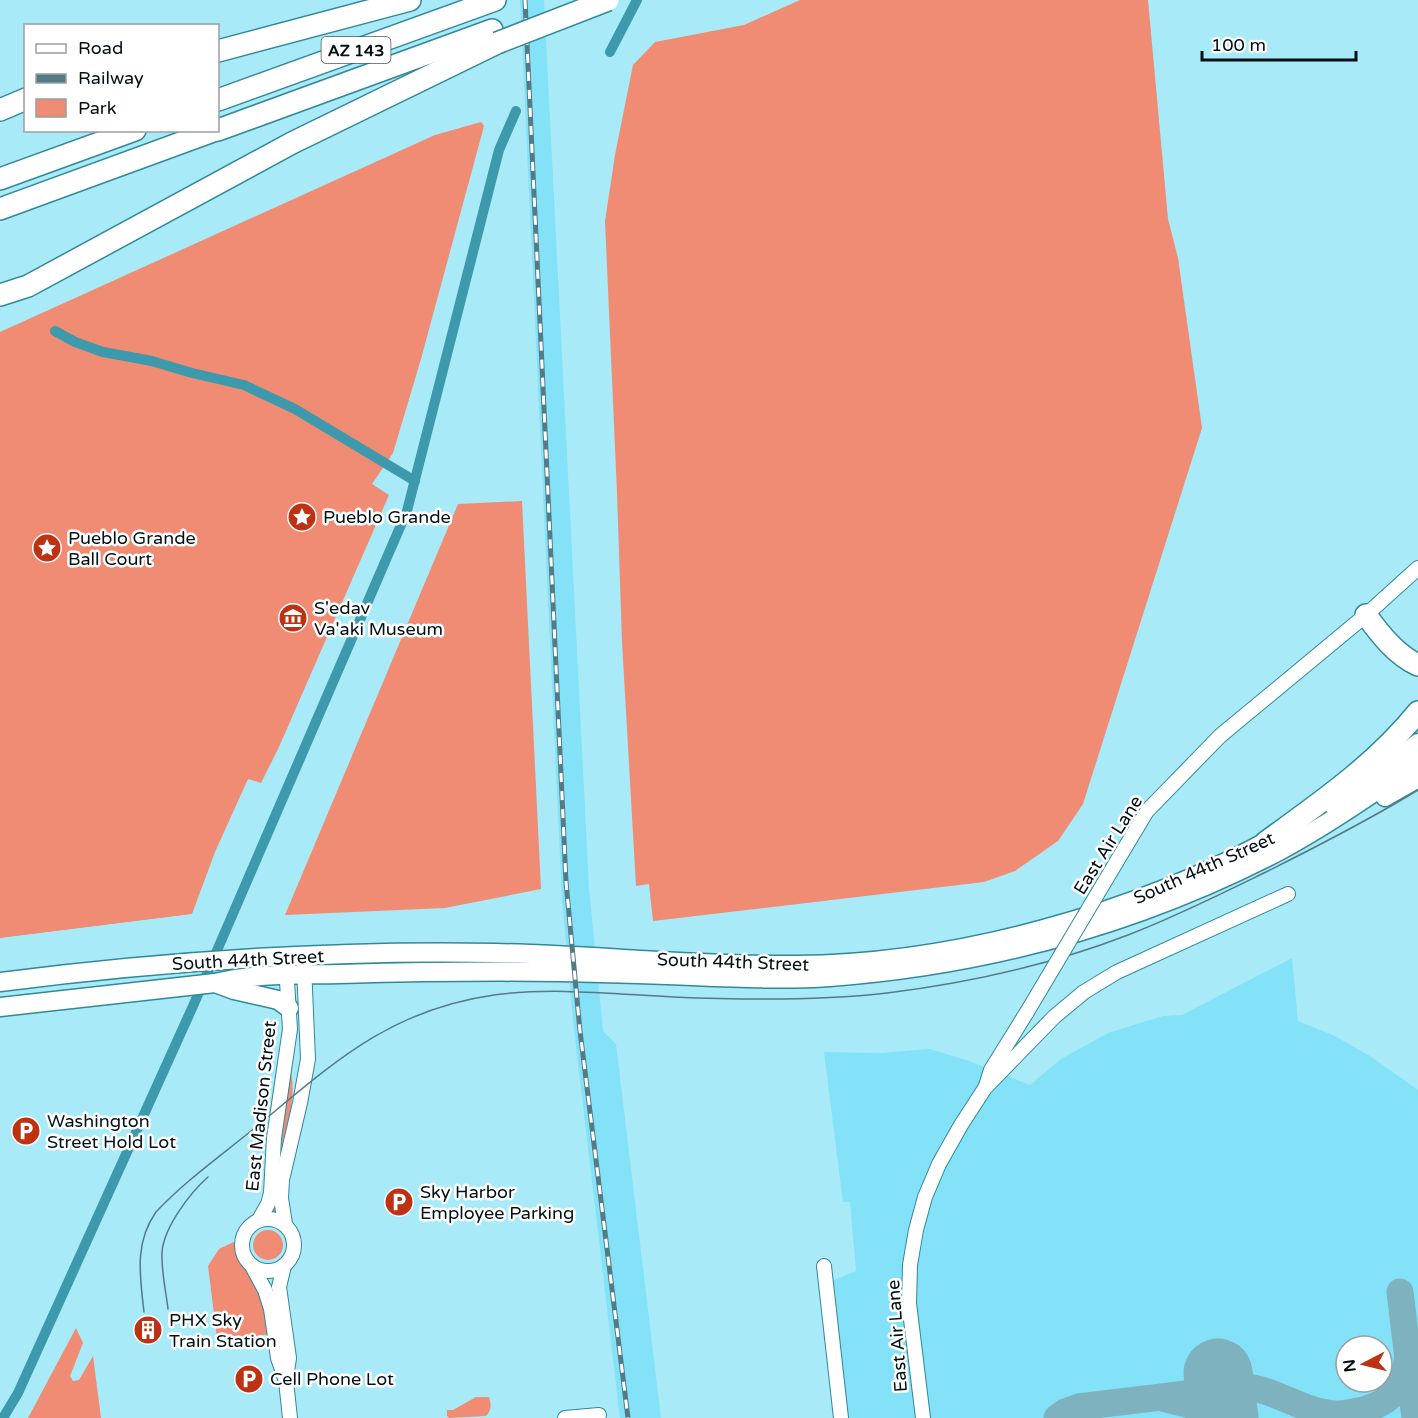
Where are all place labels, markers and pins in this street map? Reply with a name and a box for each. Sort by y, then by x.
place icon: Pueblo Grande [286,501,318,533]
place label: Pueblo Grande [323,506,451,528]
place label: Pueblo Grande Ball Court [68,527,196,570]
place icon: Pueblo Grande Ball Court [31,532,63,564]
place label: S'edav Va'aki Museum [314,597,443,640]
museum icon: S'edav Va'aki Museum [277,602,309,634]
place label: Washington Street Hold Lot [47,1110,176,1153]
parking icon: Washington Street Hold Lot [10,1115,42,1147]
place label: Sky Harbor Employee Parking [420,1181,574,1224]
parking icon: Sky Harbor Employee Parking [383,1186,415,1218]
place label: PHX Sky Train Station [169,1309,277,1352]
building icon: PHX Sky Train Station [132,1314,164,1346]
parking icon: Cell Phone Lot [233,1363,265,1395]
place label: Cell Phone Lot [270,1368,394,1390]

